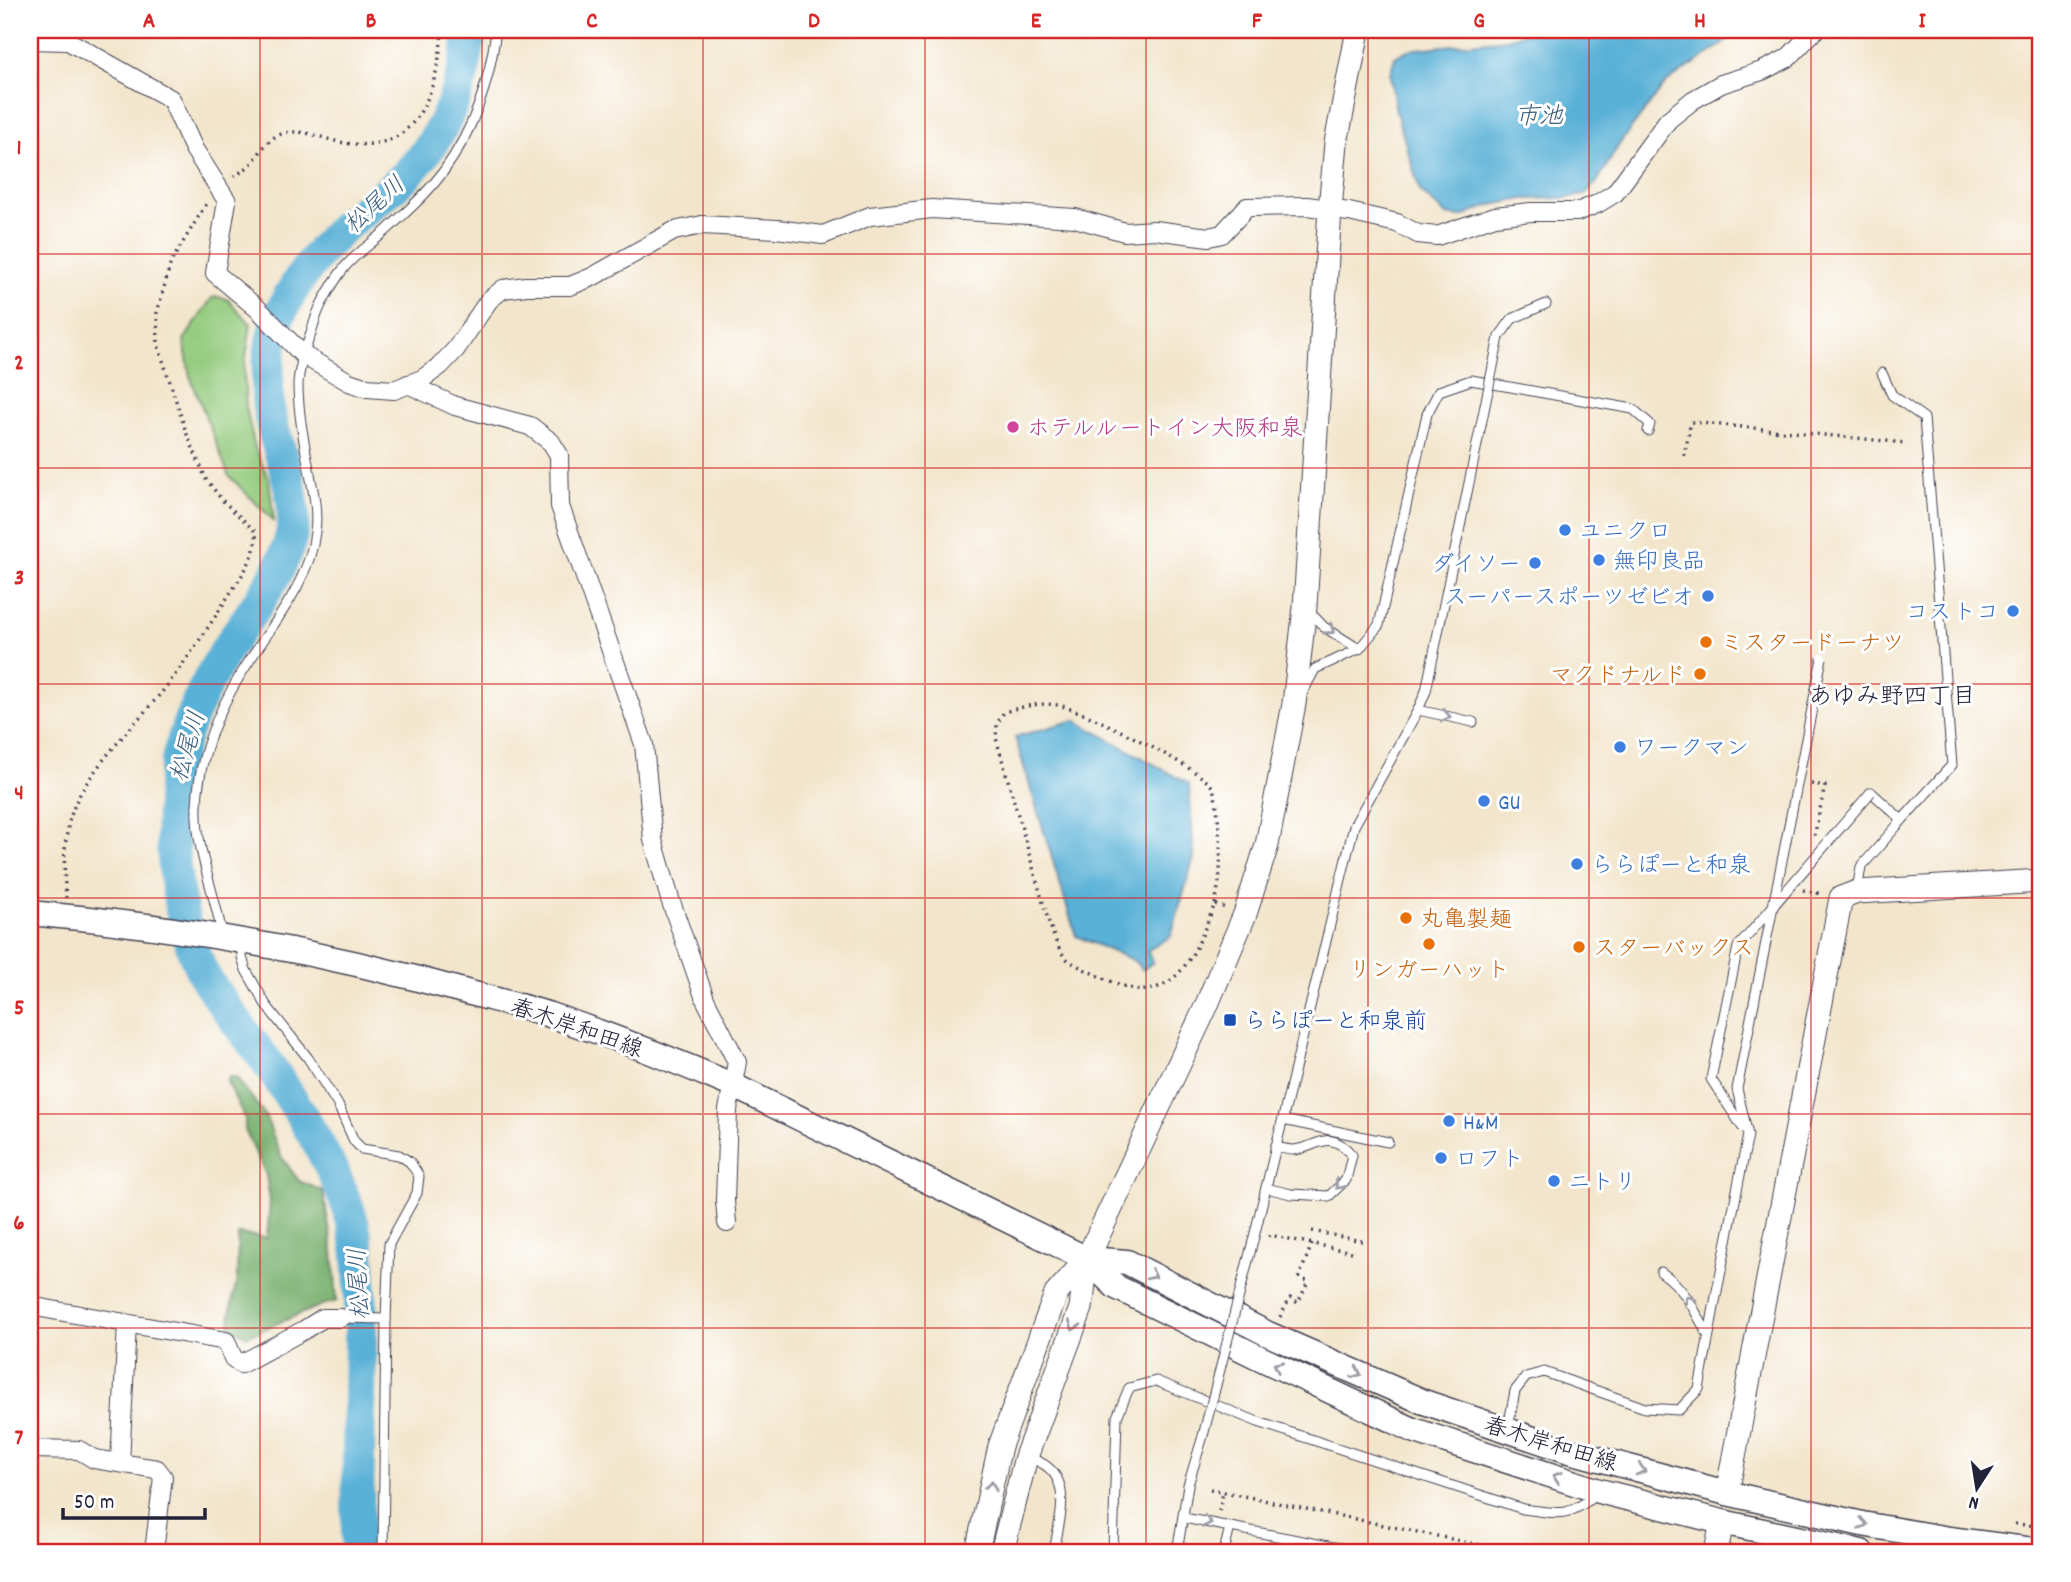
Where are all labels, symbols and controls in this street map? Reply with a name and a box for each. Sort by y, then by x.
text: A [143,6,155,39]
text: B [366,6,377,39]
text: C [586,6,598,39]
text: D [808,6,820,39]
text: E [1031,6,1042,39]
text: F [1252,6,1263,39]
text: G [1473,6,1485,39]
text: H [1694,6,1706,39]
text: I [1918,6,1926,39]
water label: 市池 [1515,101,1564,135]
text: 1 [16,133,22,166]
water label: 松尾川 [338,170,414,243]
text: 2 [14,348,24,381]
place label: ホテルルートイン大阪和泉 [1027,414,1303,447]
marker: ホテルルートイン大阪和泉 [1005,419,1021,435]
place label: ユニクロ [1579,517,1671,550]
marker: ユニクロ [1557,522,1573,538]
place label: 無印良品 [1613,547,1705,580]
place label: ダイソー [1431,550,1521,583]
marker: 無印良品 [1591,552,1607,568]
marker: ダイソー [1527,555,1543,571]
text: 3 [14,563,24,596]
place label: スーパースポーツゼビオ [1444,583,1694,616]
marker: スーパースポーツゼビオ [1700,588,1716,604]
place label: コストコ [1905,598,1999,631]
marker: コストコ [2005,603,2021,619]
one-way arrow [1322,622,1335,634]
place label: ミスタードーナツ [1720,629,1904,662]
marker: ミスタードーナツ [1698,634,1714,650]
place label: マクドナルド [1550,661,1686,694]
marker: マクドナルド [1692,666,1708,682]
district label: あゆみ野四丁目 [1808,681,1976,715]
one-way arrow [1440,707,1452,722]
water label: 松尾川 [164,708,216,786]
place label: ワークマン [1634,734,1749,767]
marker: ワークマン [1612,739,1628,755]
text: 4 [14,778,24,811]
place label: GU [1498,788,1521,821]
marker: GU [1476,793,1492,809]
place label: ららぽーと和泉 [1591,851,1751,884]
marker: ららぽーと和泉 [1569,856,1585,872]
place label: 丸亀製麺 [1420,905,1512,938]
marker: 丸亀製麺 [1398,910,1414,926]
place label: スターバックス [1593,934,1754,967]
marker: リンガーハット [1421,936,1437,952]
marker: スターバックス [1571,939,1587,955]
place label: リンガーハット [1349,956,1510,989]
street label: 春木岸和田線 [505,992,646,1068]
text: 5 [14,993,24,1026]
place label: ららぽーと和泉前 [1244,1007,1427,1040]
marker: ららぽーと和泉前 [1222,1012,1238,1028]
place label: H&M [1463,1108,1498,1141]
marker: H&M [1441,1113,1457,1129]
place label: ロフト [1455,1145,1524,1178]
marker: ロフト [1433,1150,1449,1166]
place label: ニトリ [1568,1168,1637,1201]
marker: ニトリ [1546,1173,1562,1189]
one-way arrow [1335,1177,1348,1190]
text: 6 [13,1208,25,1241]
water label: 松尾川 [342,1247,380,1321]
one-way arrow [1145,1266,1157,1280]
one-way arrow [1684,1295,1697,1308]
one-way arrow [1068,1319,1082,1331]
one-way arrow [1273,1360,1285,1374]
one-way arrow [1350,1364,1362,1378]
street label: 春木岸和田線 [1479,1410,1621,1482]
text: 7 [15,1423,24,1456]
north arrow [1941,1452,2011,1522]
one-way arrow [1635,1462,1647,1476]
one-way arrow [1551,1471,1563,1486]
scale bar [63,1477,205,1521]
one-way arrow [983,1480,998,1492]
text: N [1967,1487,1982,1515]
text: 50 m [74,1489,114,1519]
one-way arrow [1201,1514,1213,1529]
one-way arrow [1857,1515,1869,1530]

